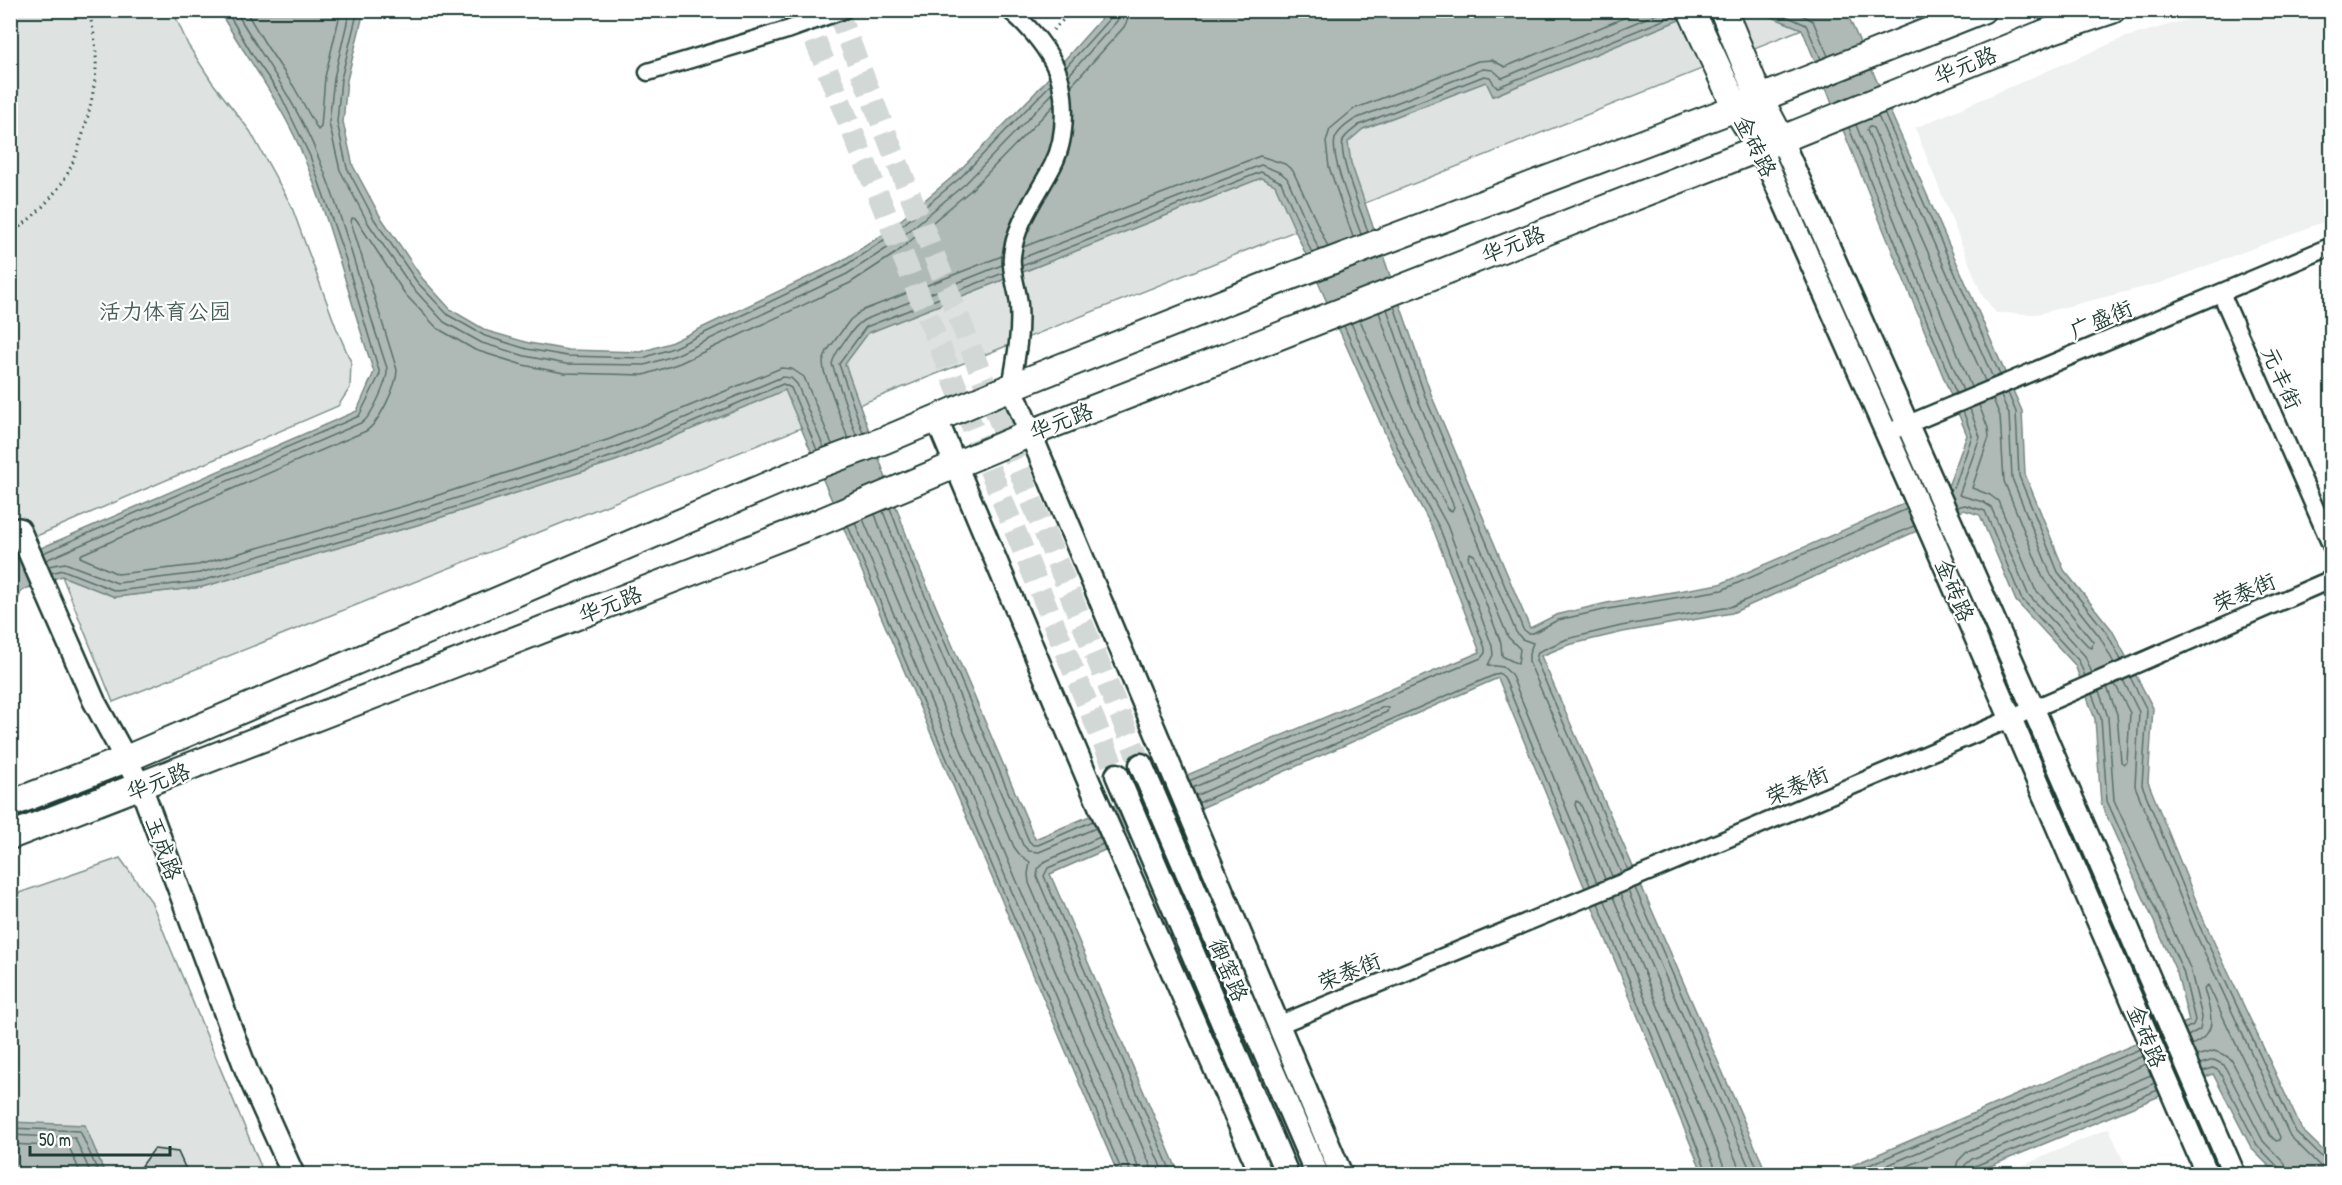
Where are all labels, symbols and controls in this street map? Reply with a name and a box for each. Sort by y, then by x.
street label: 华元路 [1929,39,2001,91]
street label: 金砖路 [1728,110,1784,182]
street label: 华元路 [1477,218,1549,270]
street label: 广盛街 [2065,292,2137,346]
park label: 活力体育公园 [99,296,231,326]
street label: 元丰街 [2255,342,2309,414]
street label: 华元路 [1025,395,1097,447]
street label: 金砖路 [1928,554,1982,626]
street label: 荣泰街 [2208,565,2280,619]
street label: 华元路 [574,578,646,630]
street label: 华元路 [122,755,194,807]
street label: 荣泰街 [1761,758,1833,812]
street label: 玉成路 [139,812,189,884]
street label: 御窑路 [1202,934,1256,1006]
street label: 荣泰街 [1313,945,1385,997]
street label: 金砖路 [2120,1000,2174,1072]
scale bar [30,1119,170,1157]
text: 50 m [39,1127,71,1152]

